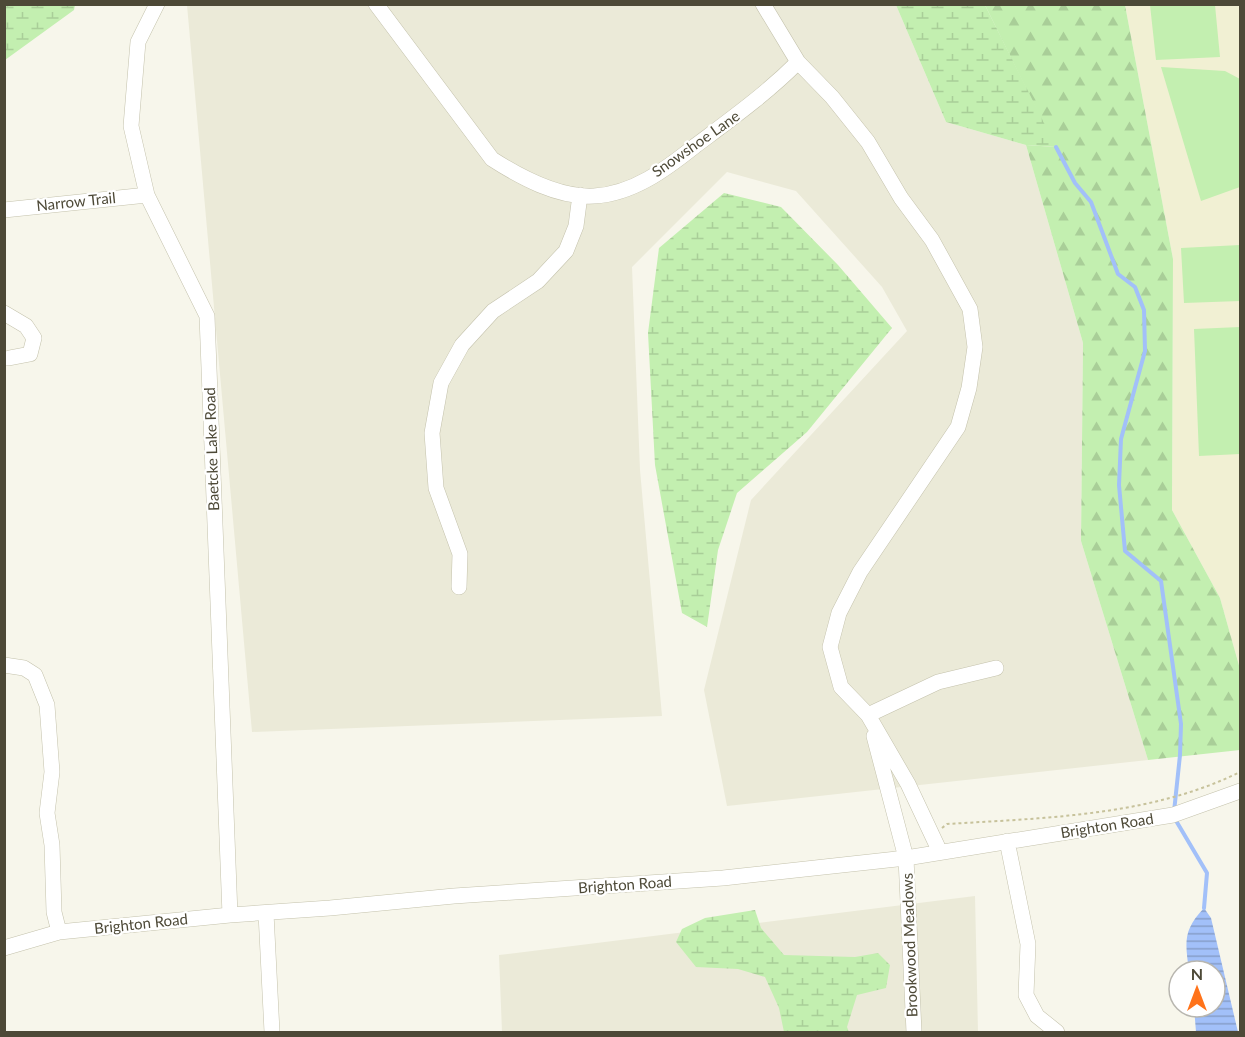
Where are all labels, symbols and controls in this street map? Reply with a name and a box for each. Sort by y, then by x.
street label: Snowshoe Lane [648,106,743,180]
street label: Narrow Trail [35,188,116,214]
street label: Baetcke Lake Road [200,387,222,511]
street label: Brighton Road [1059,809,1155,841]
street label: Brighton Road [577,872,672,896]
street label: Brookwood Meadows [897,873,921,1017]
street label: Brighton Road [93,909,189,937]
north arrow [1167,959,1227,1019]
text: N [1191,964,1203,983]

